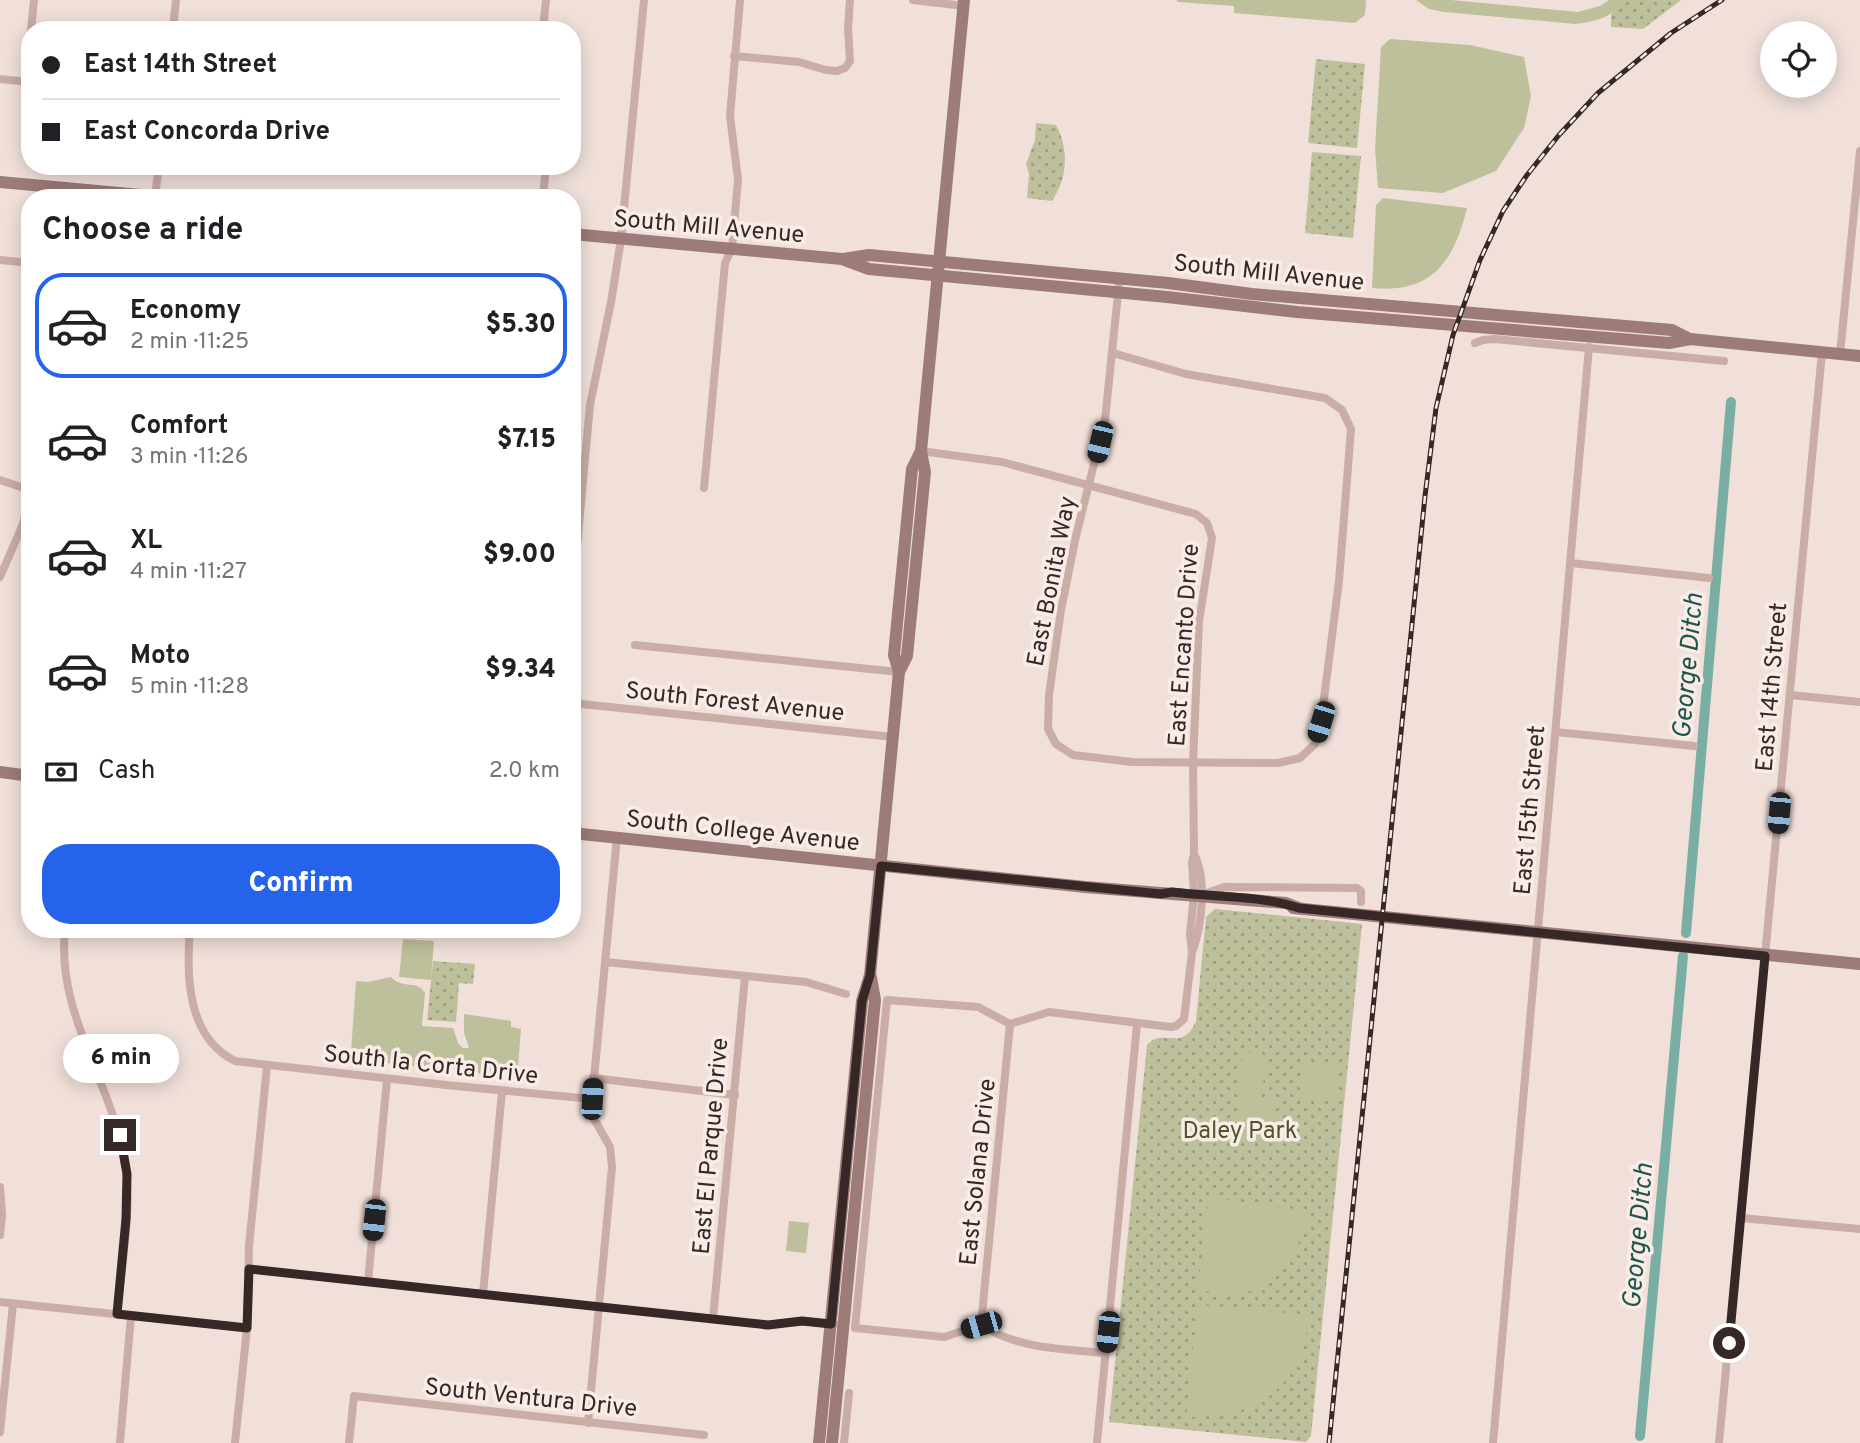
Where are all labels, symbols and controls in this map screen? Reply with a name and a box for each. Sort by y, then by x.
map controls [1760,21,1837,98]
button: locate [1760,21,1837,98]
text: East 14th Street [84,49,277,82]
text: East Concorda Drive [84,116,330,149]
street label: South Mill Avenue [612,205,806,251]
text: Choose a ride [42,211,243,251]
street label: South Mill Avenue [1172,249,1366,299]
icon: car [46,294,109,357]
text: Economy [130,295,241,328]
text: $5.30 [486,309,556,342]
text: 2 min · 11:25 [130,328,249,357]
icon: car [46,409,109,472]
text: Comfort [130,410,228,443]
car [1086,419,1115,465]
text: $7.15 [497,424,556,457]
text: 3 min · 11:26 [130,443,248,472]
street label: East Bonita Way [1022,494,1084,669]
icon: car [46,524,109,587]
text: XL [130,525,162,558]
text: $9.00 [483,539,556,572]
street label: East Encanto Drive [1163,543,1207,748]
text: 4 min · 11:27 [130,558,247,587]
water label: George Ditch [1667,592,1712,740]
street label: East 14th Street [1751,601,1795,773]
icon: car [46,639,109,702]
text: Moto [130,640,190,673]
text: $9.34 [485,654,556,687]
text: 5 min · 11:28 [130,673,249,702]
street label: South Forest Avenue [624,677,846,729]
car [1305,699,1338,745]
street label: East 15th Street [1509,724,1553,896]
icon: cash [42,753,80,791]
text: Cash [98,755,155,788]
text: 2.0 km [489,757,560,786]
car [1767,791,1792,835]
street label: South College Avenue [624,805,861,859]
button: Confirm [42,844,560,924]
callout: 6 min [62,1034,178,1082]
street label: East El Parque Drive [688,1037,736,1256]
street label: South la Corta Drive [322,1040,540,1092]
text: 6 min [90,1044,152,1073]
car [581,1077,604,1121]
street label: East Solana Drive [954,1077,1004,1267]
park label: Daley Park [1182,1117,1298,1147]
route end [104,1119,136,1151]
water label: George Ditch [1617,1162,1662,1310]
car [362,1198,387,1242]
car [958,1309,1005,1341]
car [1096,1310,1121,1354]
route start [1713,1327,1745,1359]
street label: South Ventura Drive [423,1373,638,1425]

